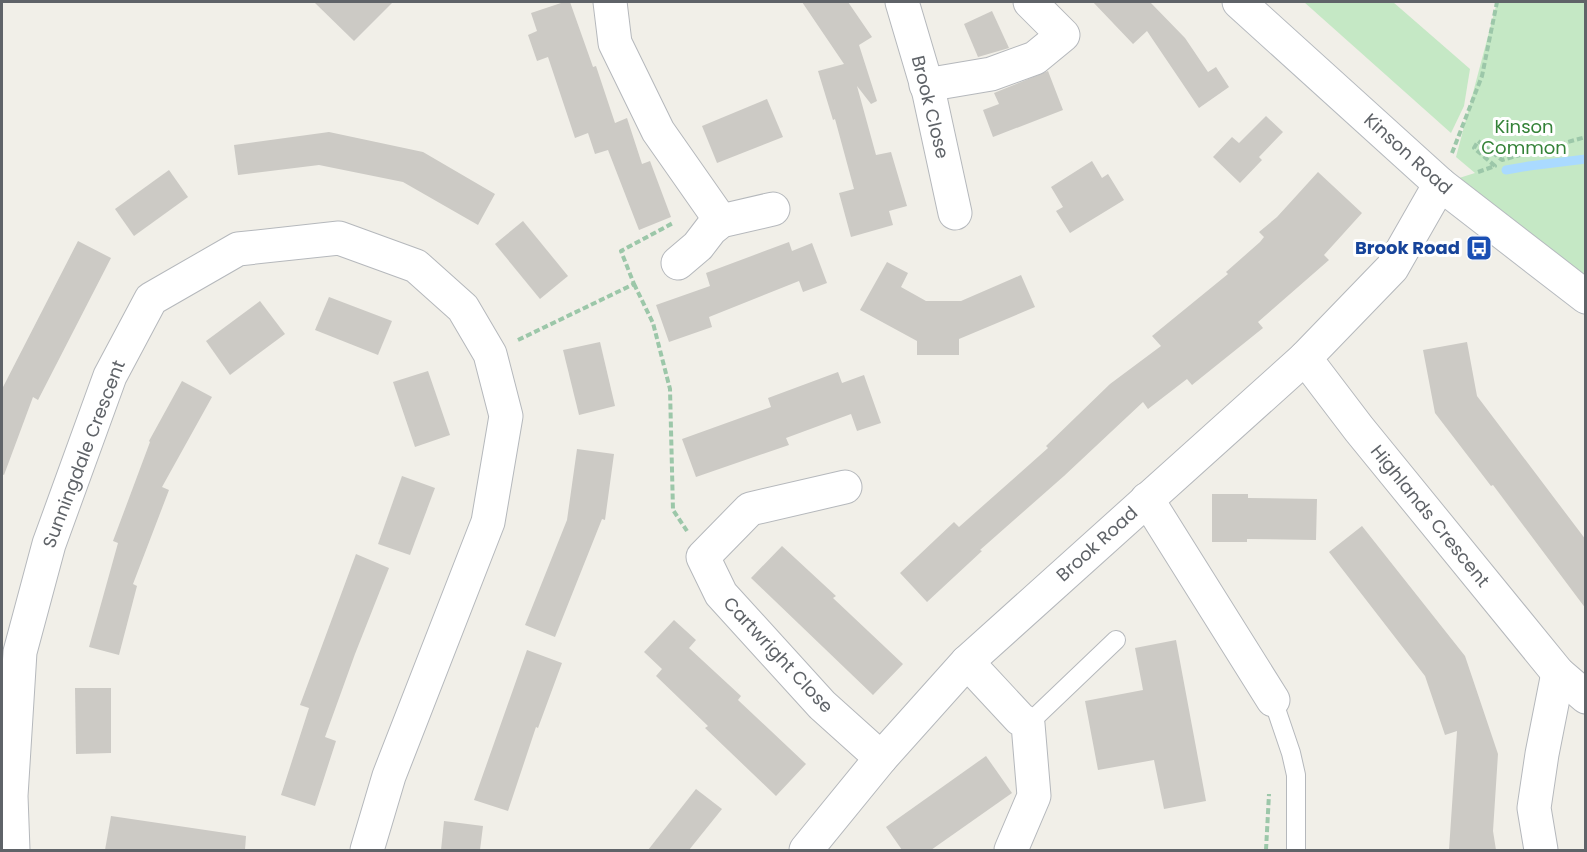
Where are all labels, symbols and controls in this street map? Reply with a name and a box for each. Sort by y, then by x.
street label: Brook Close [906,53,955,161]
street label: Kinson Road [1359,107,1458,200]
park label: Kinson Common [1481,114,1567,160]
bus stop icon: Brook Road [1464,233,1494,263]
place label: Brook Road [1355,235,1460,260]
street label: Sunningdale Crescent [36,356,131,551]
street label: Highlands Crescent [1365,439,1496,592]
street label: Brook Road [1051,500,1143,587]
street label: Cartwright Close [718,591,839,718]

